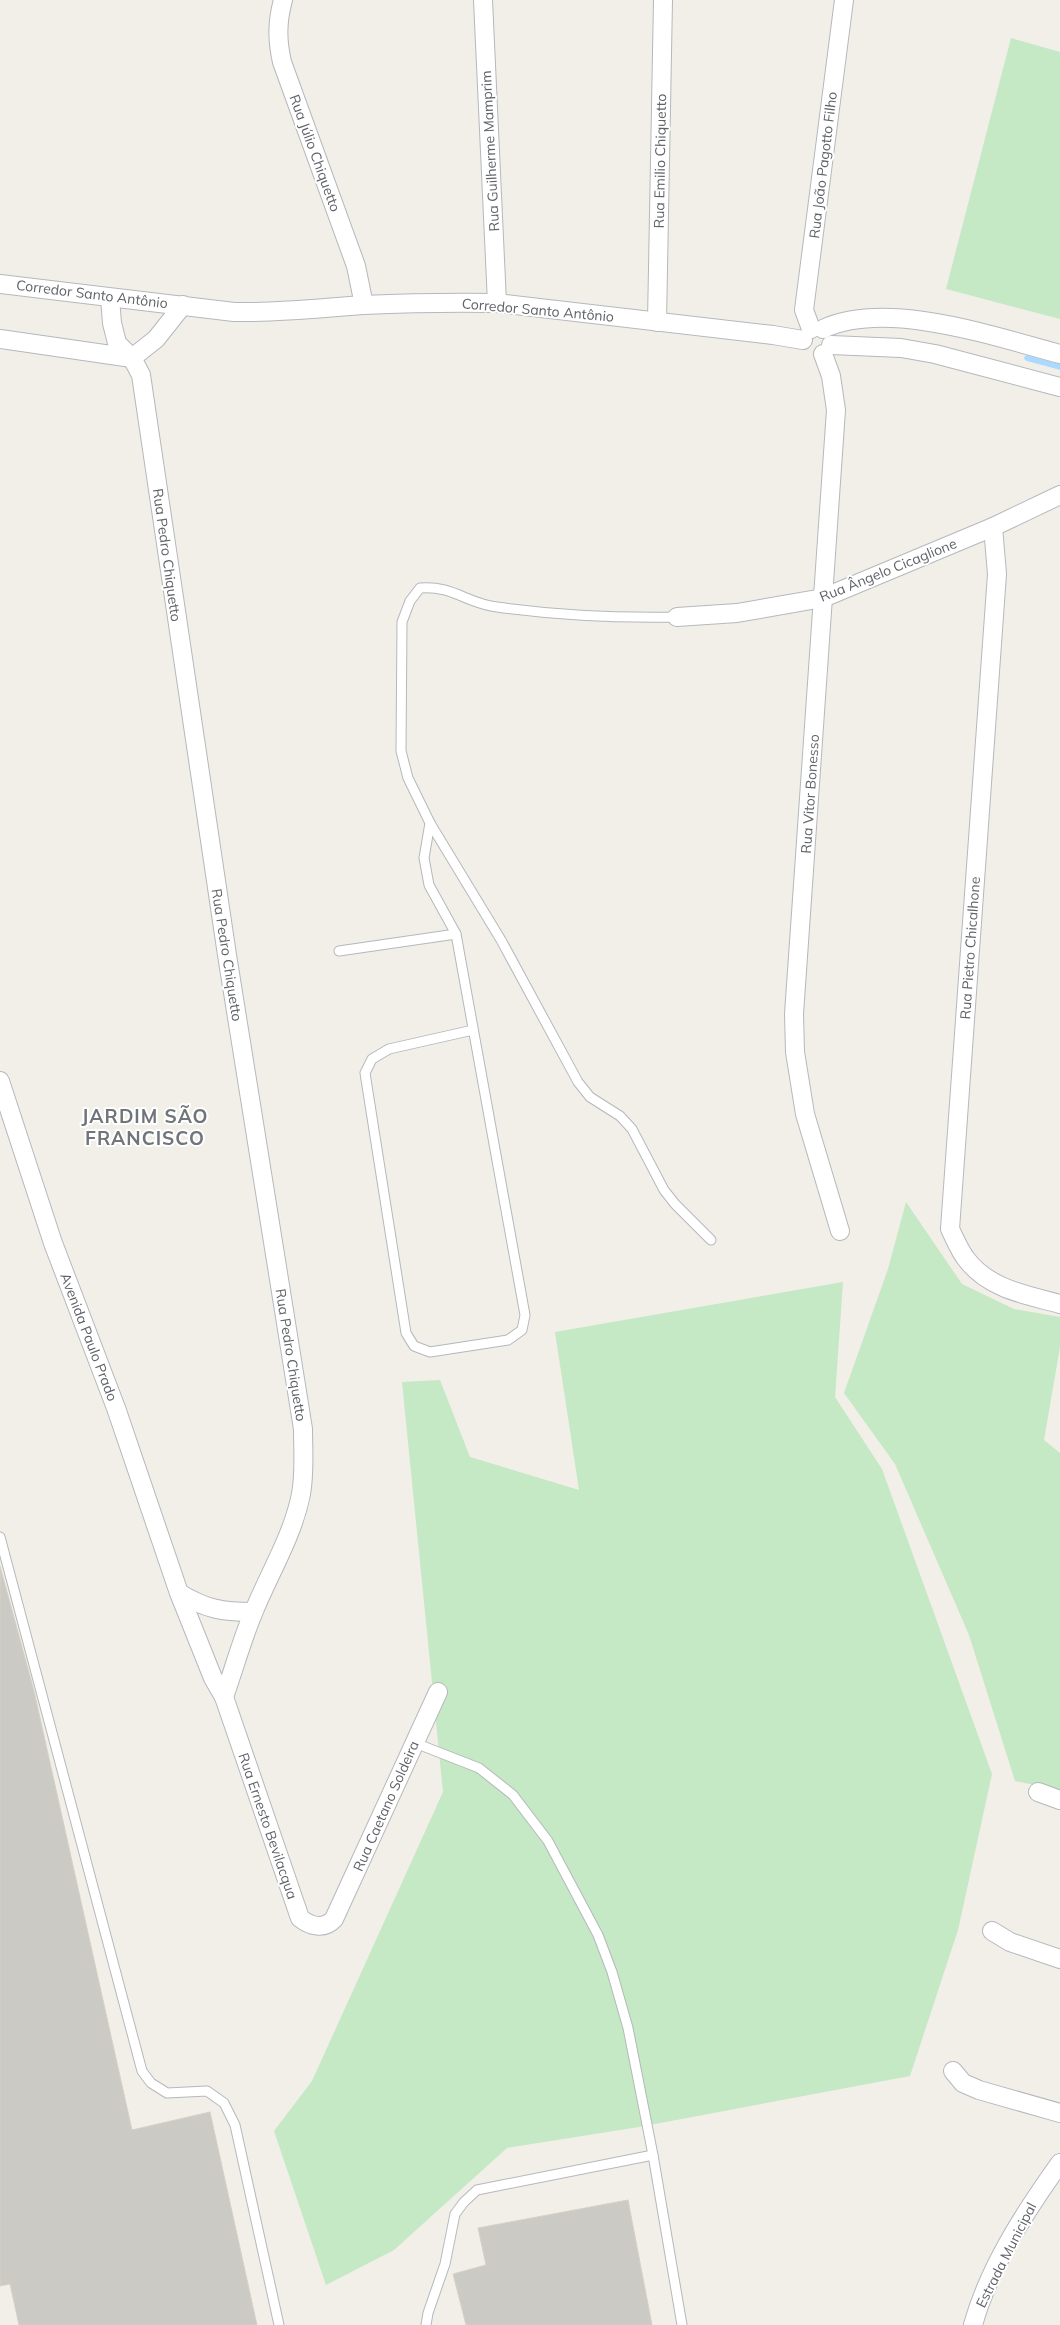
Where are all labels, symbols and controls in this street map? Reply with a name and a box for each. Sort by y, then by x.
street label: Rua Guilherme Mamprim [477,70,503,232]
street label: Rua João Pagotto Filho [805,90,841,240]
street label: Rua Júlio Chiquetto [285,92,345,214]
street label: Rua Emilio Chiquetto [650,93,670,229]
street label: Corredor Santo Antônio [15,276,169,312]
street label: Corredor Santo Antônio [461,294,615,326]
street label: Rua Pedro Chiquetto [149,487,185,623]
street label: Rua Ângelo Cicaglione [817,534,959,606]
street label: Rua Vitor Bonesso [797,734,823,854]
street label: Rua Pietro Chicalhone [956,876,984,1020]
street label: Rua Pedro Chiquetto [208,887,246,1023]
district label: JARDIM SÃO FRANCISCO [81,1104,209,1150]
street label: Avenida Paulo Prado [56,1270,122,1404]
street label: Rua Pedro Chiquetto [272,1287,310,1423]
street label: Rua Caetano Soldeira [349,1738,423,1874]
street label: Rua Ernesto Bevilacqua [234,1750,302,1902]
street label: Estrada Municipal [972,2199,1040,2311]

